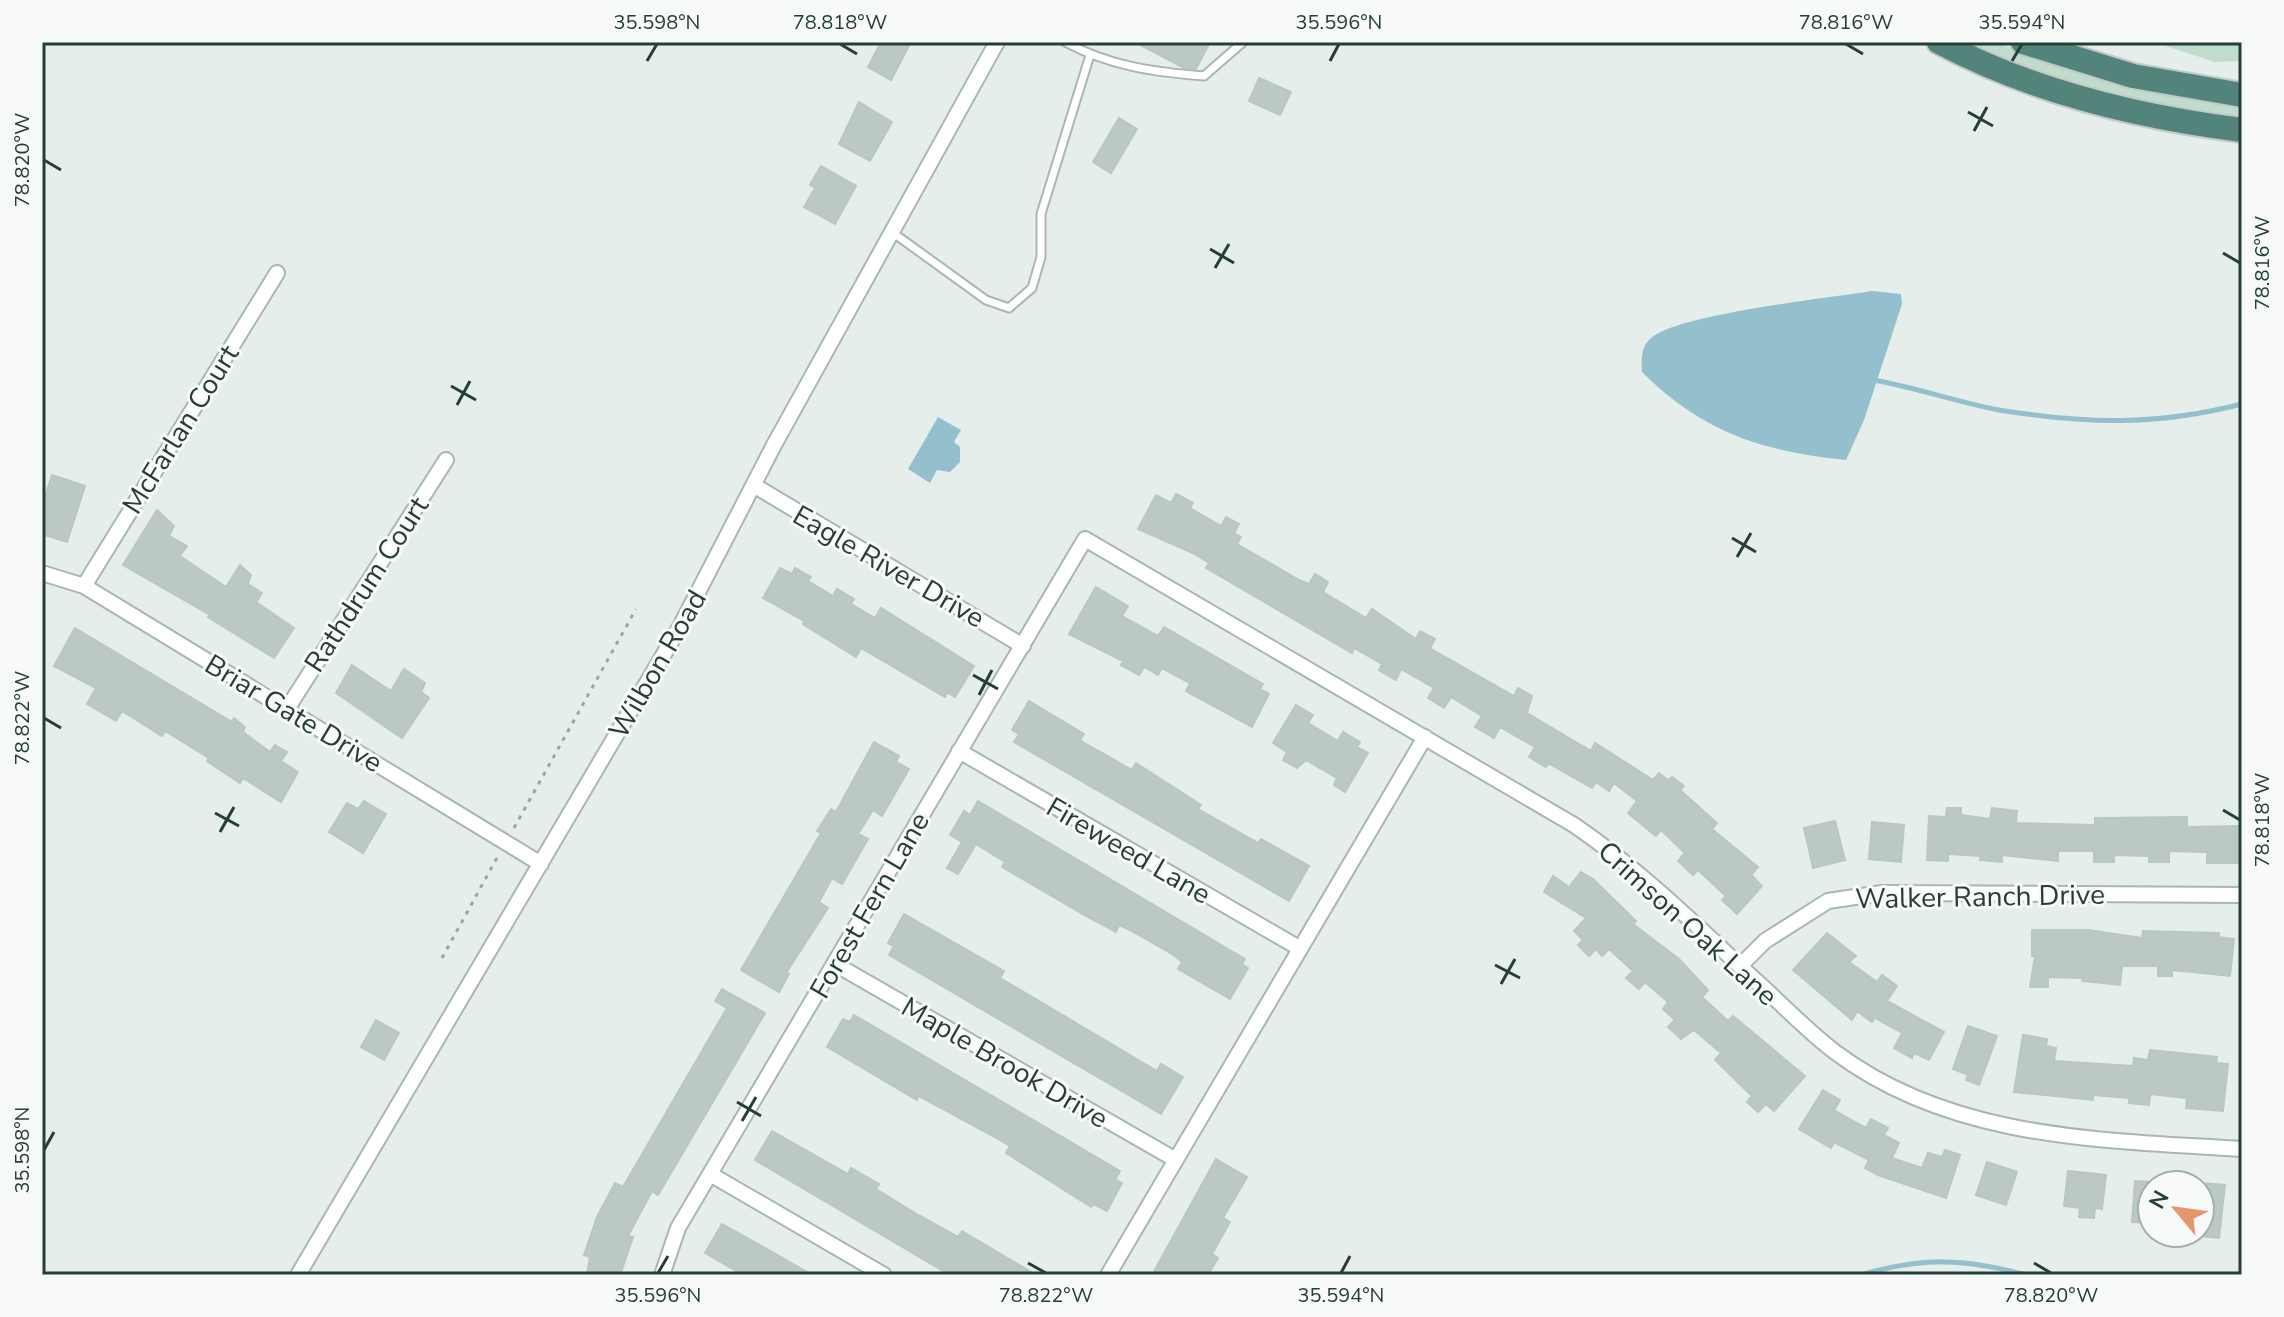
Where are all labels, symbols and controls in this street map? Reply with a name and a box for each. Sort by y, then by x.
text: 35.598°N [614,9,700,36]
text: 78.818°W [793,9,887,36]
text: 35.596°N [1296,9,1382,36]
text: 78.816°W [1799,9,1893,36]
text: 35.594°N [1979,9,2065,36]
text: 78.820°W [9,113,36,207]
text: 78.816°W [2249,216,2276,310]
street label: McFarlan Court [114,338,248,521]
street label: Rathdrum Court [296,489,438,680]
street label: Eagle River Drive [786,497,991,637]
street label: Wilbon Road [600,583,716,746]
street label: Briar Gate Drive [198,646,389,782]
text: 78.822°W [9,671,36,765]
text: 78.818°W [2249,773,2276,867]
street label: Fireweed Lane [1039,788,1218,913]
street label: Forest Fern Lane [801,805,939,1006]
street label: Crimson Oak Lane [1589,833,1785,1015]
street label: Walker Ranch Drive [1855,876,2105,918]
street label: Maple Brook Drive [894,988,1115,1138]
text: 35.598°N [9,1107,36,1193]
north arrow [2136,1169,2216,1249]
text: N [2142,1185,2176,1214]
text: 35.596°N [615,1282,701,1309]
text: 78.822°W [999,1282,1093,1309]
text: 35.594°N [1298,1282,1384,1309]
text: 78.820°W [2004,1282,2098,1309]

